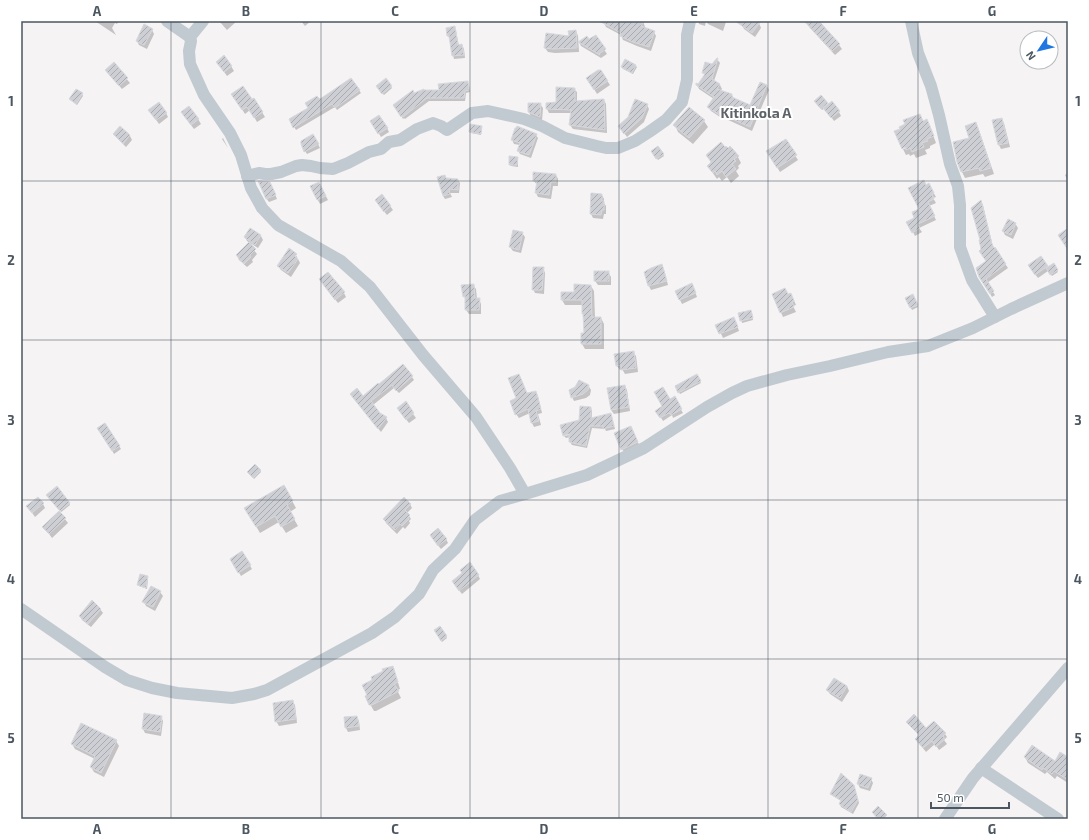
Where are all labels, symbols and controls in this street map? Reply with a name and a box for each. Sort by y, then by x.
text: A [93,3,102,19]
text: B [242,3,250,19]
text: C [391,3,399,19]
text: D [540,3,549,19]
text: E [690,3,698,19]
text: F [839,3,847,19]
text: G [988,3,996,19]
north arrow [1019,30,1059,70]
text: N [1023,49,1038,63]
text: 1 [8,93,14,109]
text: 1 [1075,93,1081,109]
district label: Kitinkola A [721,104,792,121]
text: 2 [7,252,15,268]
text: 2 [1074,252,1082,268]
text: 3 [7,412,15,428]
text: 3 [1074,412,1082,428]
text: 4 [7,571,15,587]
text: 4 [1074,571,1082,587]
text: 5 [7,730,15,746]
text: 5 [1074,730,1082,746]
scale bar [931,784,1009,810]
text: 50 m [937,790,964,804]
text: A [93,821,102,837]
text: B [242,821,250,837]
text: C [391,821,399,837]
text: D [540,821,549,837]
text: E [690,821,698,837]
text: F [839,821,847,837]
text: G [988,821,996,837]

